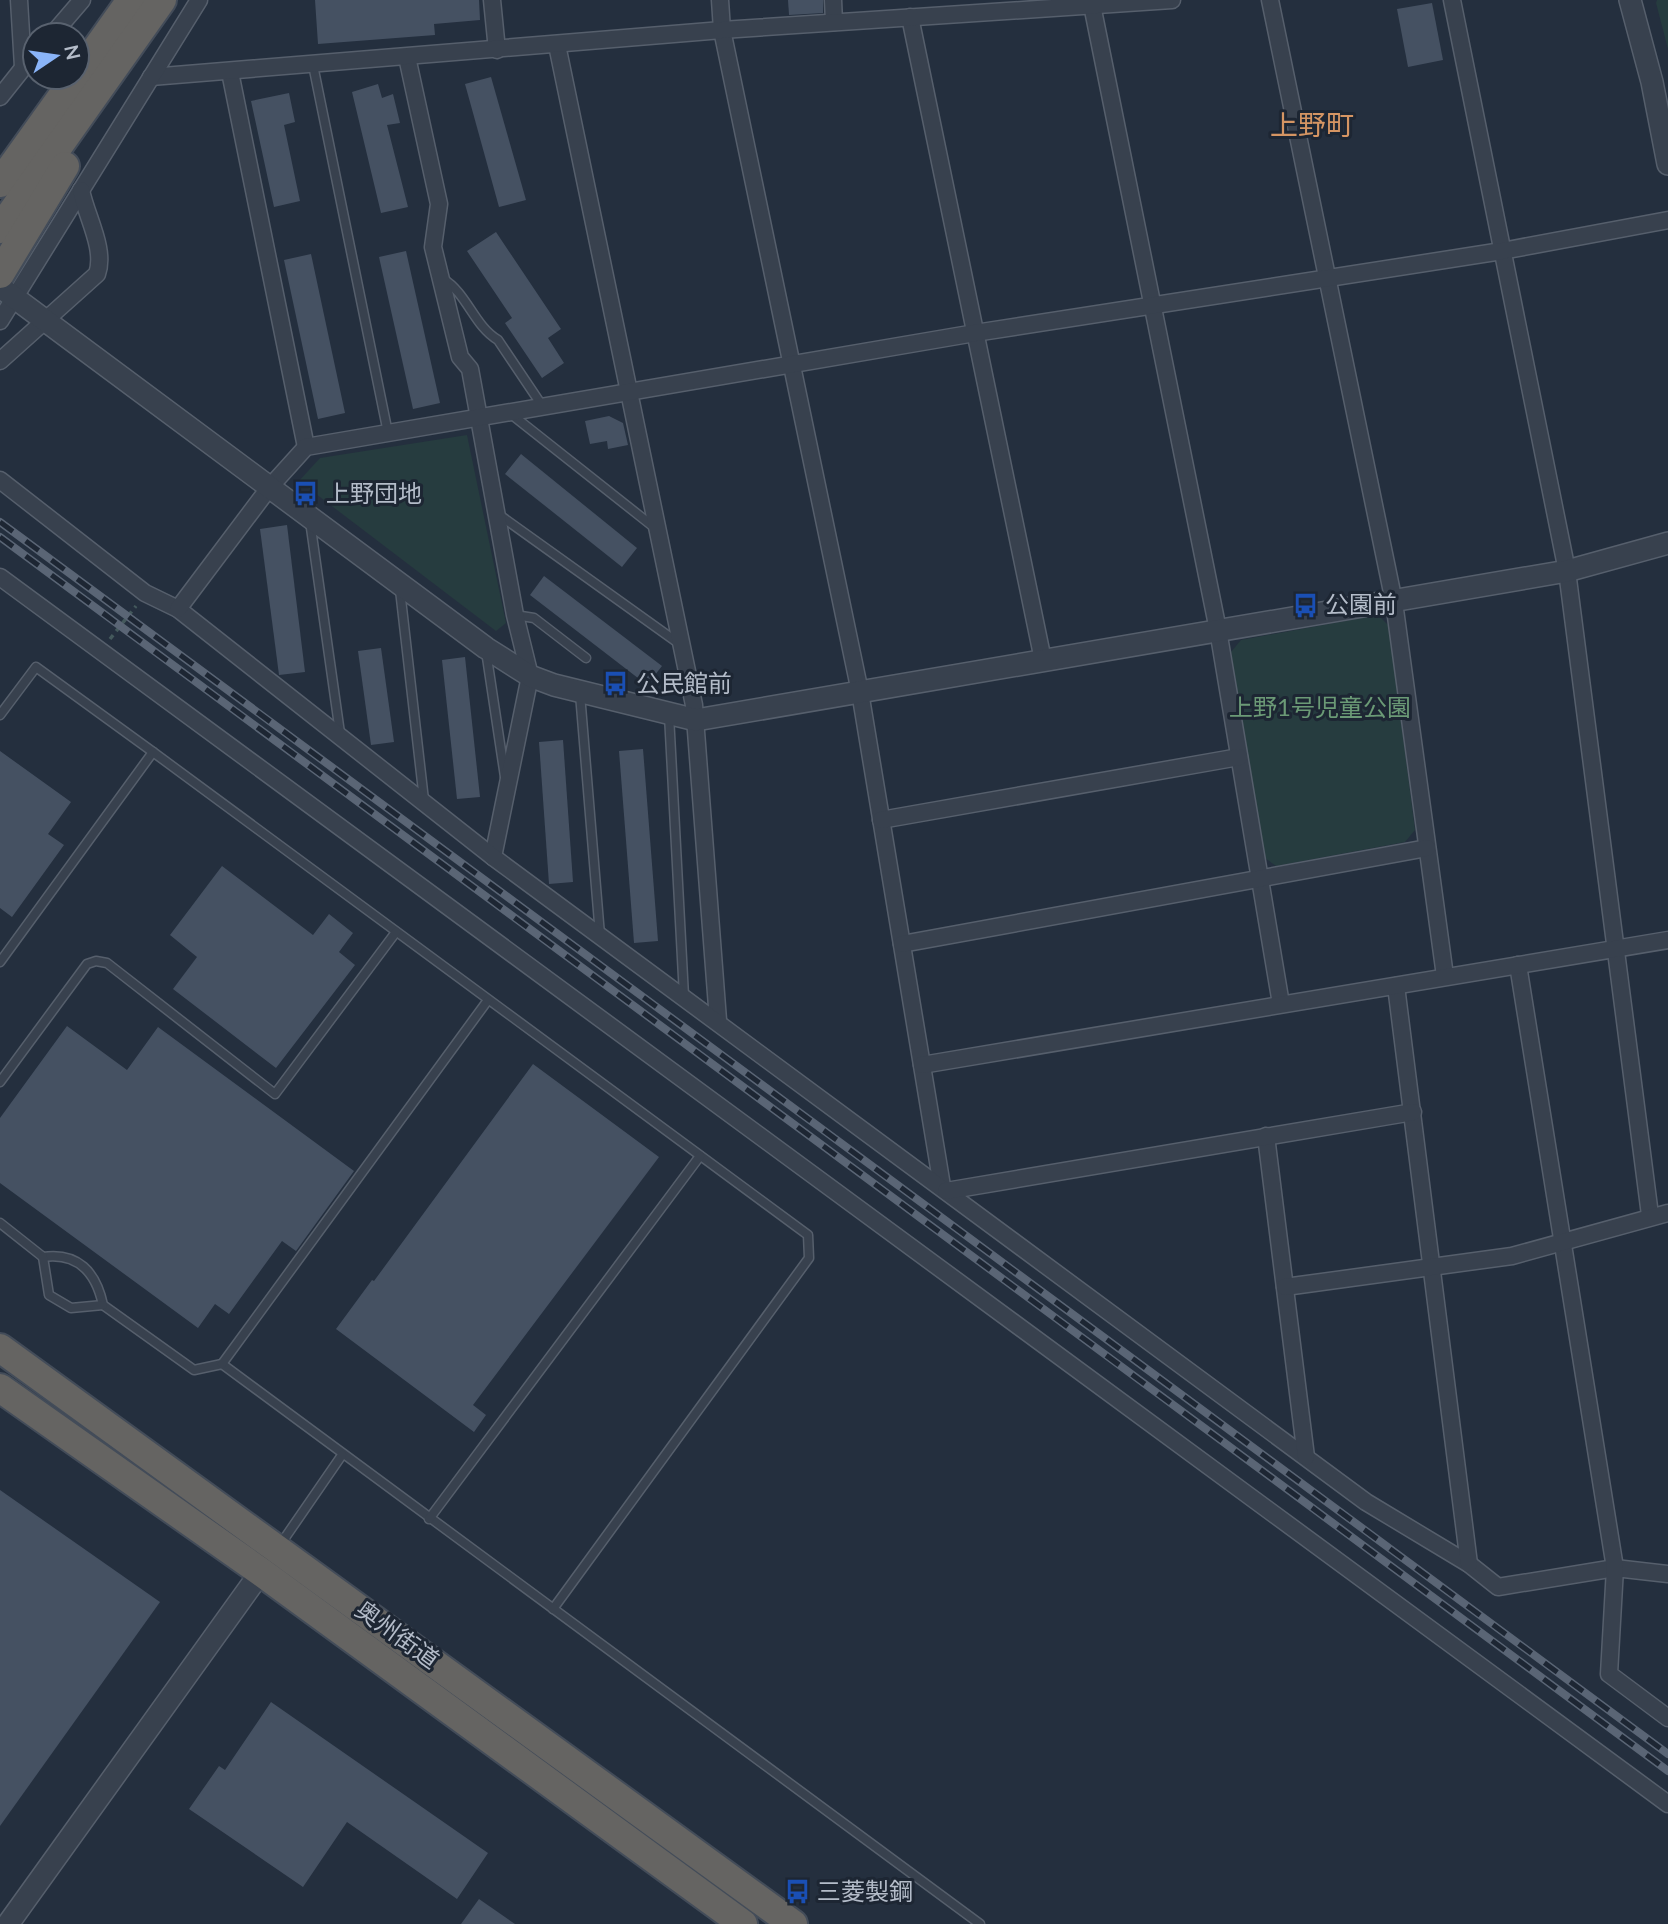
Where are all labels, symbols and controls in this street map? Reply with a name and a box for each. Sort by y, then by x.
north arrow [21,21,91,91]
text: N [60,42,86,62]
district label: 上野町 [1270,107,1354,141]
place label: 上野団地 [326,478,422,507]
bus stop icon: 上野団地 [292,480,320,508]
place label: 公園前 [1325,589,1397,618]
bus stop icon: 公園前 [1291,591,1319,619]
place label: 公民館前 [636,668,732,697]
bus stop icon: 公民館前 [602,670,630,698]
park label: 上野1号児童公園 [1229,692,1411,721]
street label: 奥州街道 [351,1594,445,1674]
place label: 三菱製鋼 [817,1876,913,1905]
bus stop icon: 三菱製鋼 [783,1878,811,1906]

